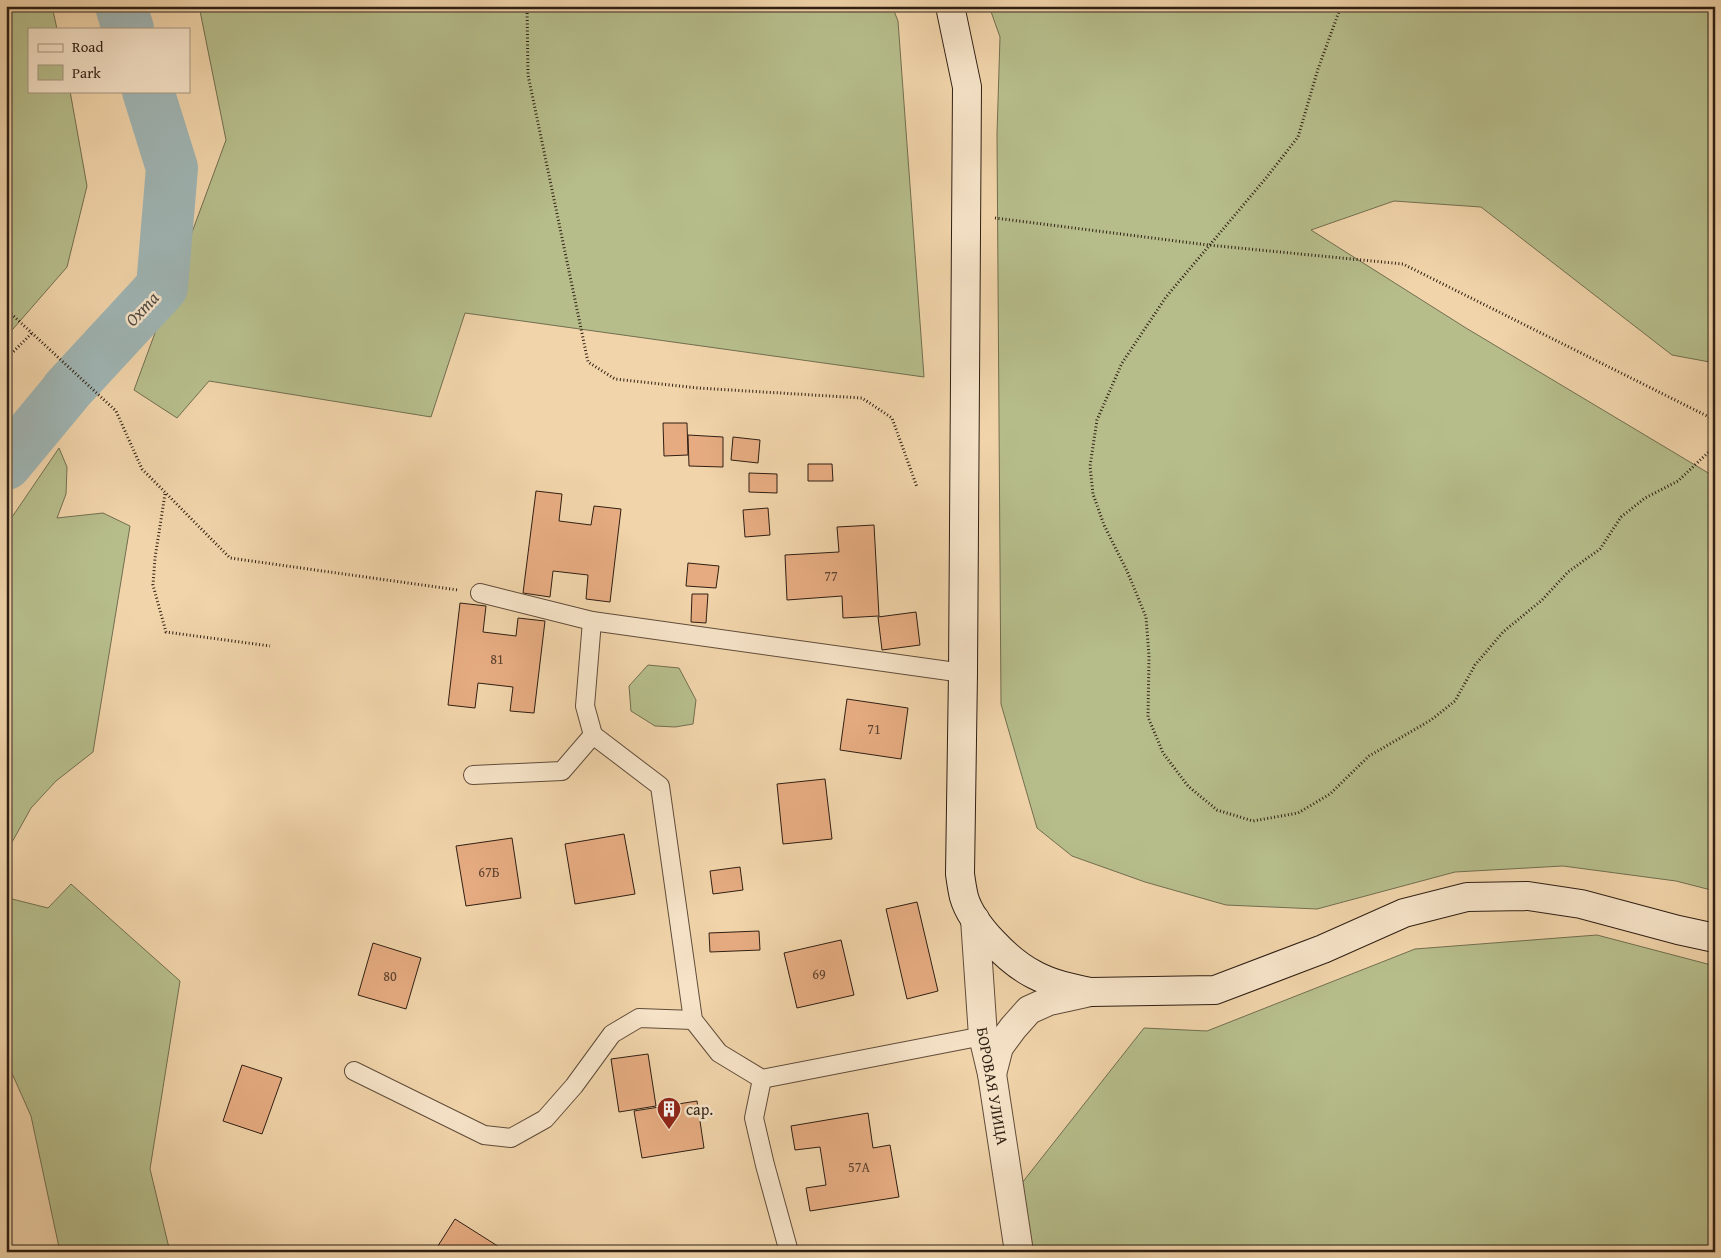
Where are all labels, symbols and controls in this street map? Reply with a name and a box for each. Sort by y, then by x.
legend [28,28,190,92]
text: Road [72,36,103,57]
text: Park [72,62,101,83]
water label: Охта [118,284,165,332]
house number: 77 [824,566,838,586]
house number: 81 [490,649,504,669]
house number: 71 [867,719,881,739]
house number: 67Б [478,862,500,882]
house number: 69 [812,964,826,984]
house number: 80 [383,966,397,986]
street label: БОРОВАЯ УЛИЦА [971,1025,1015,1147]
building icon: сар. [656,1096,682,1130]
place label: сар. [686,1097,713,1121]
house number: 57А [848,1157,870,1177]

